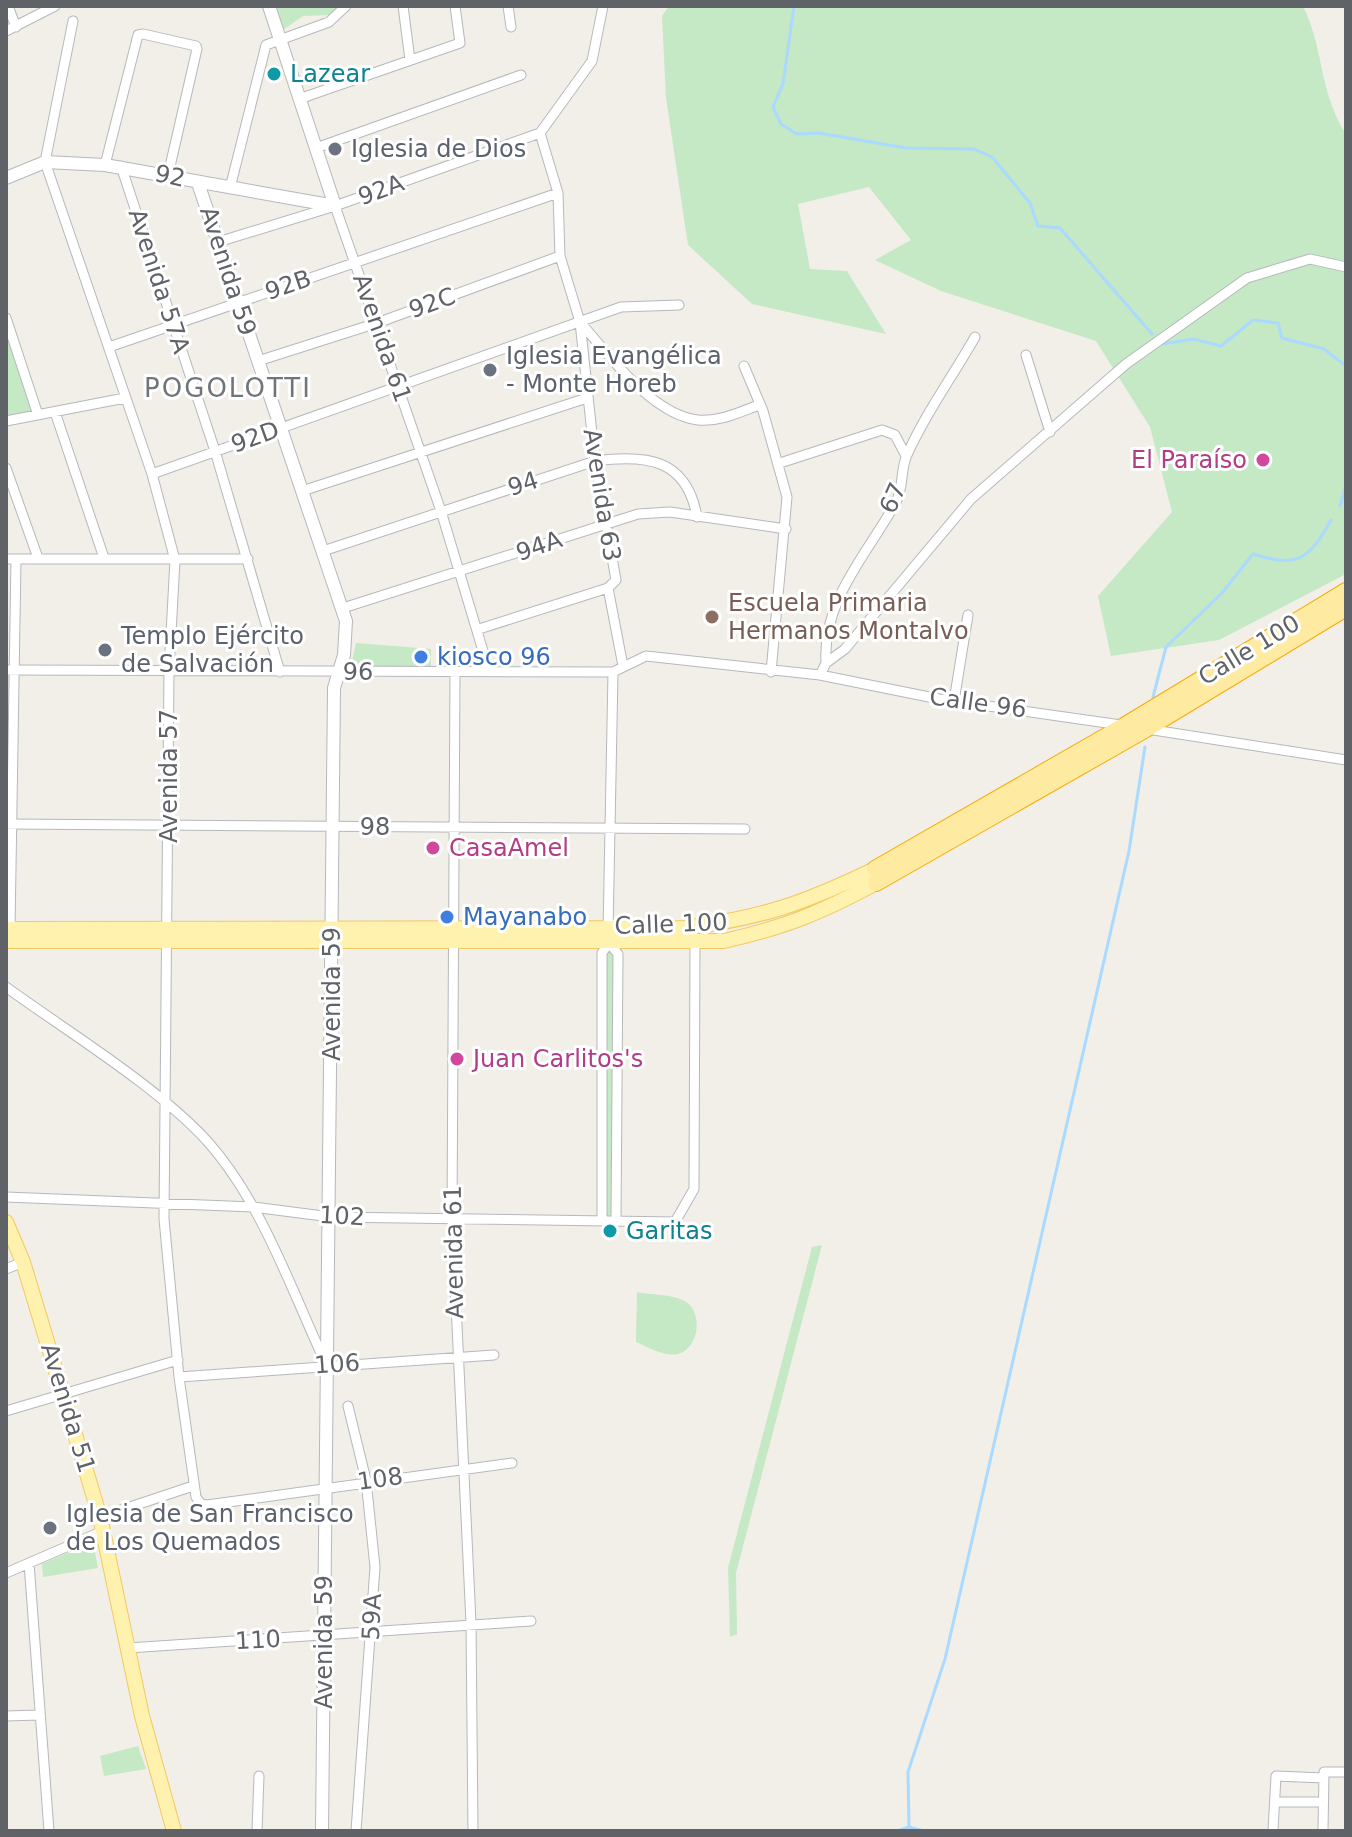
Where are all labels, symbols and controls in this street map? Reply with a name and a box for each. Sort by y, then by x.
place label: Lazear [290,60,370,88]
marker: Lazear [265,65,283,83]
place label: Iglesia de Dios [351,135,526,163]
marker: Iglesia de Dios [326,140,344,158]
street label: 92 [152,159,188,193]
street label: 92A [354,169,408,211]
street label: Avenida 59 [194,203,262,339]
street label: Avenida 57A [122,205,196,357]
street label: 92B [261,264,315,306]
street label: Avenida 61 [347,270,417,406]
street label: 92C [405,282,459,324]
place label: Iglesia Evangélica - Monte Horeb [506,342,722,398]
marker: Iglesia Evangélica - Monte Horeb [481,361,499,379]
district label: POGOLOTTI [144,373,312,403]
street label: 92D [227,415,283,459]
street label: Avenida 63 [578,427,626,563]
place label: El Paraíso [1131,446,1247,474]
marker: El Paraíso [1254,451,1272,469]
street label: 94 [504,466,542,502]
street label: 67 [874,478,912,518]
street label: 94A [512,525,566,567]
place label: Escuela Primaria Hermanos Montalvo [728,589,969,645]
marker: Escuela Primaria Hermanos Montalvo [703,608,721,626]
street label: Calle 100 [1193,609,1305,691]
place label: Templo Ejército de Salvación [120,622,304,678]
marker: Templo Ejército de Salvación [96,641,114,659]
place label: kiosco 96 [437,643,551,671]
marker: kiosco 96 [412,648,430,666]
street label: 96 [343,658,373,686]
street label: Calle 96 [928,682,1028,724]
street label: Avenida 57 [155,709,183,843]
street label: 98 [360,813,390,841]
place label: CasaAmel [449,834,569,862]
marker: CasaAmel [424,839,442,857]
place label: Mayanabo [463,903,587,931]
marker: Mayanabo [438,908,456,926]
street label: Calle 100 [614,908,728,940]
street label: Avenida 59 [318,927,346,1061]
place label: Juan Carlitos's [471,1045,643,1073]
marker: Juan Carlitos's [448,1050,466,1068]
street label: Avenida 61 [439,1185,469,1319]
street label: 102 [318,1201,366,1231]
place label: Garitas [626,1217,712,1245]
marker: Garitas [601,1222,619,1240]
street label: Avenida 51 [35,1340,101,1476]
street label: 106 [313,1348,361,1380]
street label: 108 [355,1462,405,1496]
place label: Iglesia de San Francisco de Los Quemados [66,1500,354,1556]
marker: Iglesia de San Francisco de Los Quemados [41,1519,59,1537]
street label: Avenida 59 [310,1575,338,1709]
street label: 59A [357,1592,387,1641]
street label: 110 [234,1625,282,1655]

